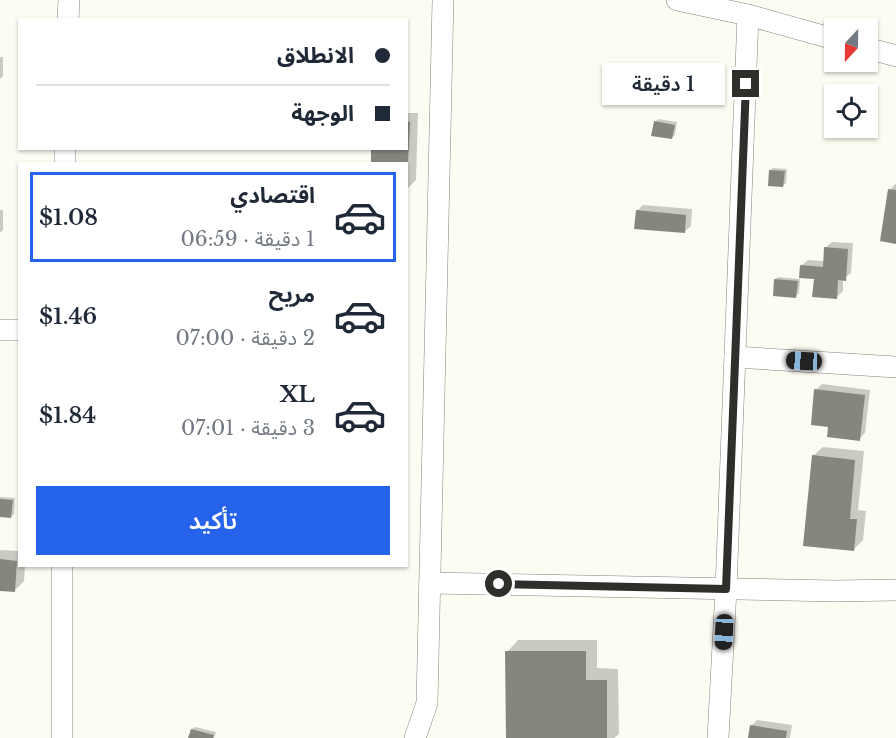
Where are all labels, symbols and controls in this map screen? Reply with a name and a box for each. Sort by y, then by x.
north arrow [824,18,878,72]
map controls [824,18,878,138]
text: الانطلاق [277,42,354,69]
callout: 1 دقيقة [602,63,725,105]
route end [732,70,759,97]
text: 1 دقيقة [632,72,695,96]
button: locate [824,84,878,138]
text: الوجهة [291,100,354,127]
text: اقتصادي [230,182,315,209]
icon: car [333,190,387,244]
text: $1.08 [39,204,98,231]
text: 1 دقيقة · 06:59 [181,227,315,251]
text: مريح [269,281,315,308]
icon: car [333,289,387,343]
text: $1.46 [39,303,97,330]
text: 2 دقيقة · 07:00 [176,326,315,350]
car [786,351,822,371]
text: XL [280,381,315,408]
icon: car [333,388,387,442]
text: $1.84 [39,402,96,429]
text: 3 دقيقة · 07:01 [181,416,315,440]
button: تأكيد [36,486,390,555]
route start [485,570,512,597]
car [714,614,734,650]

